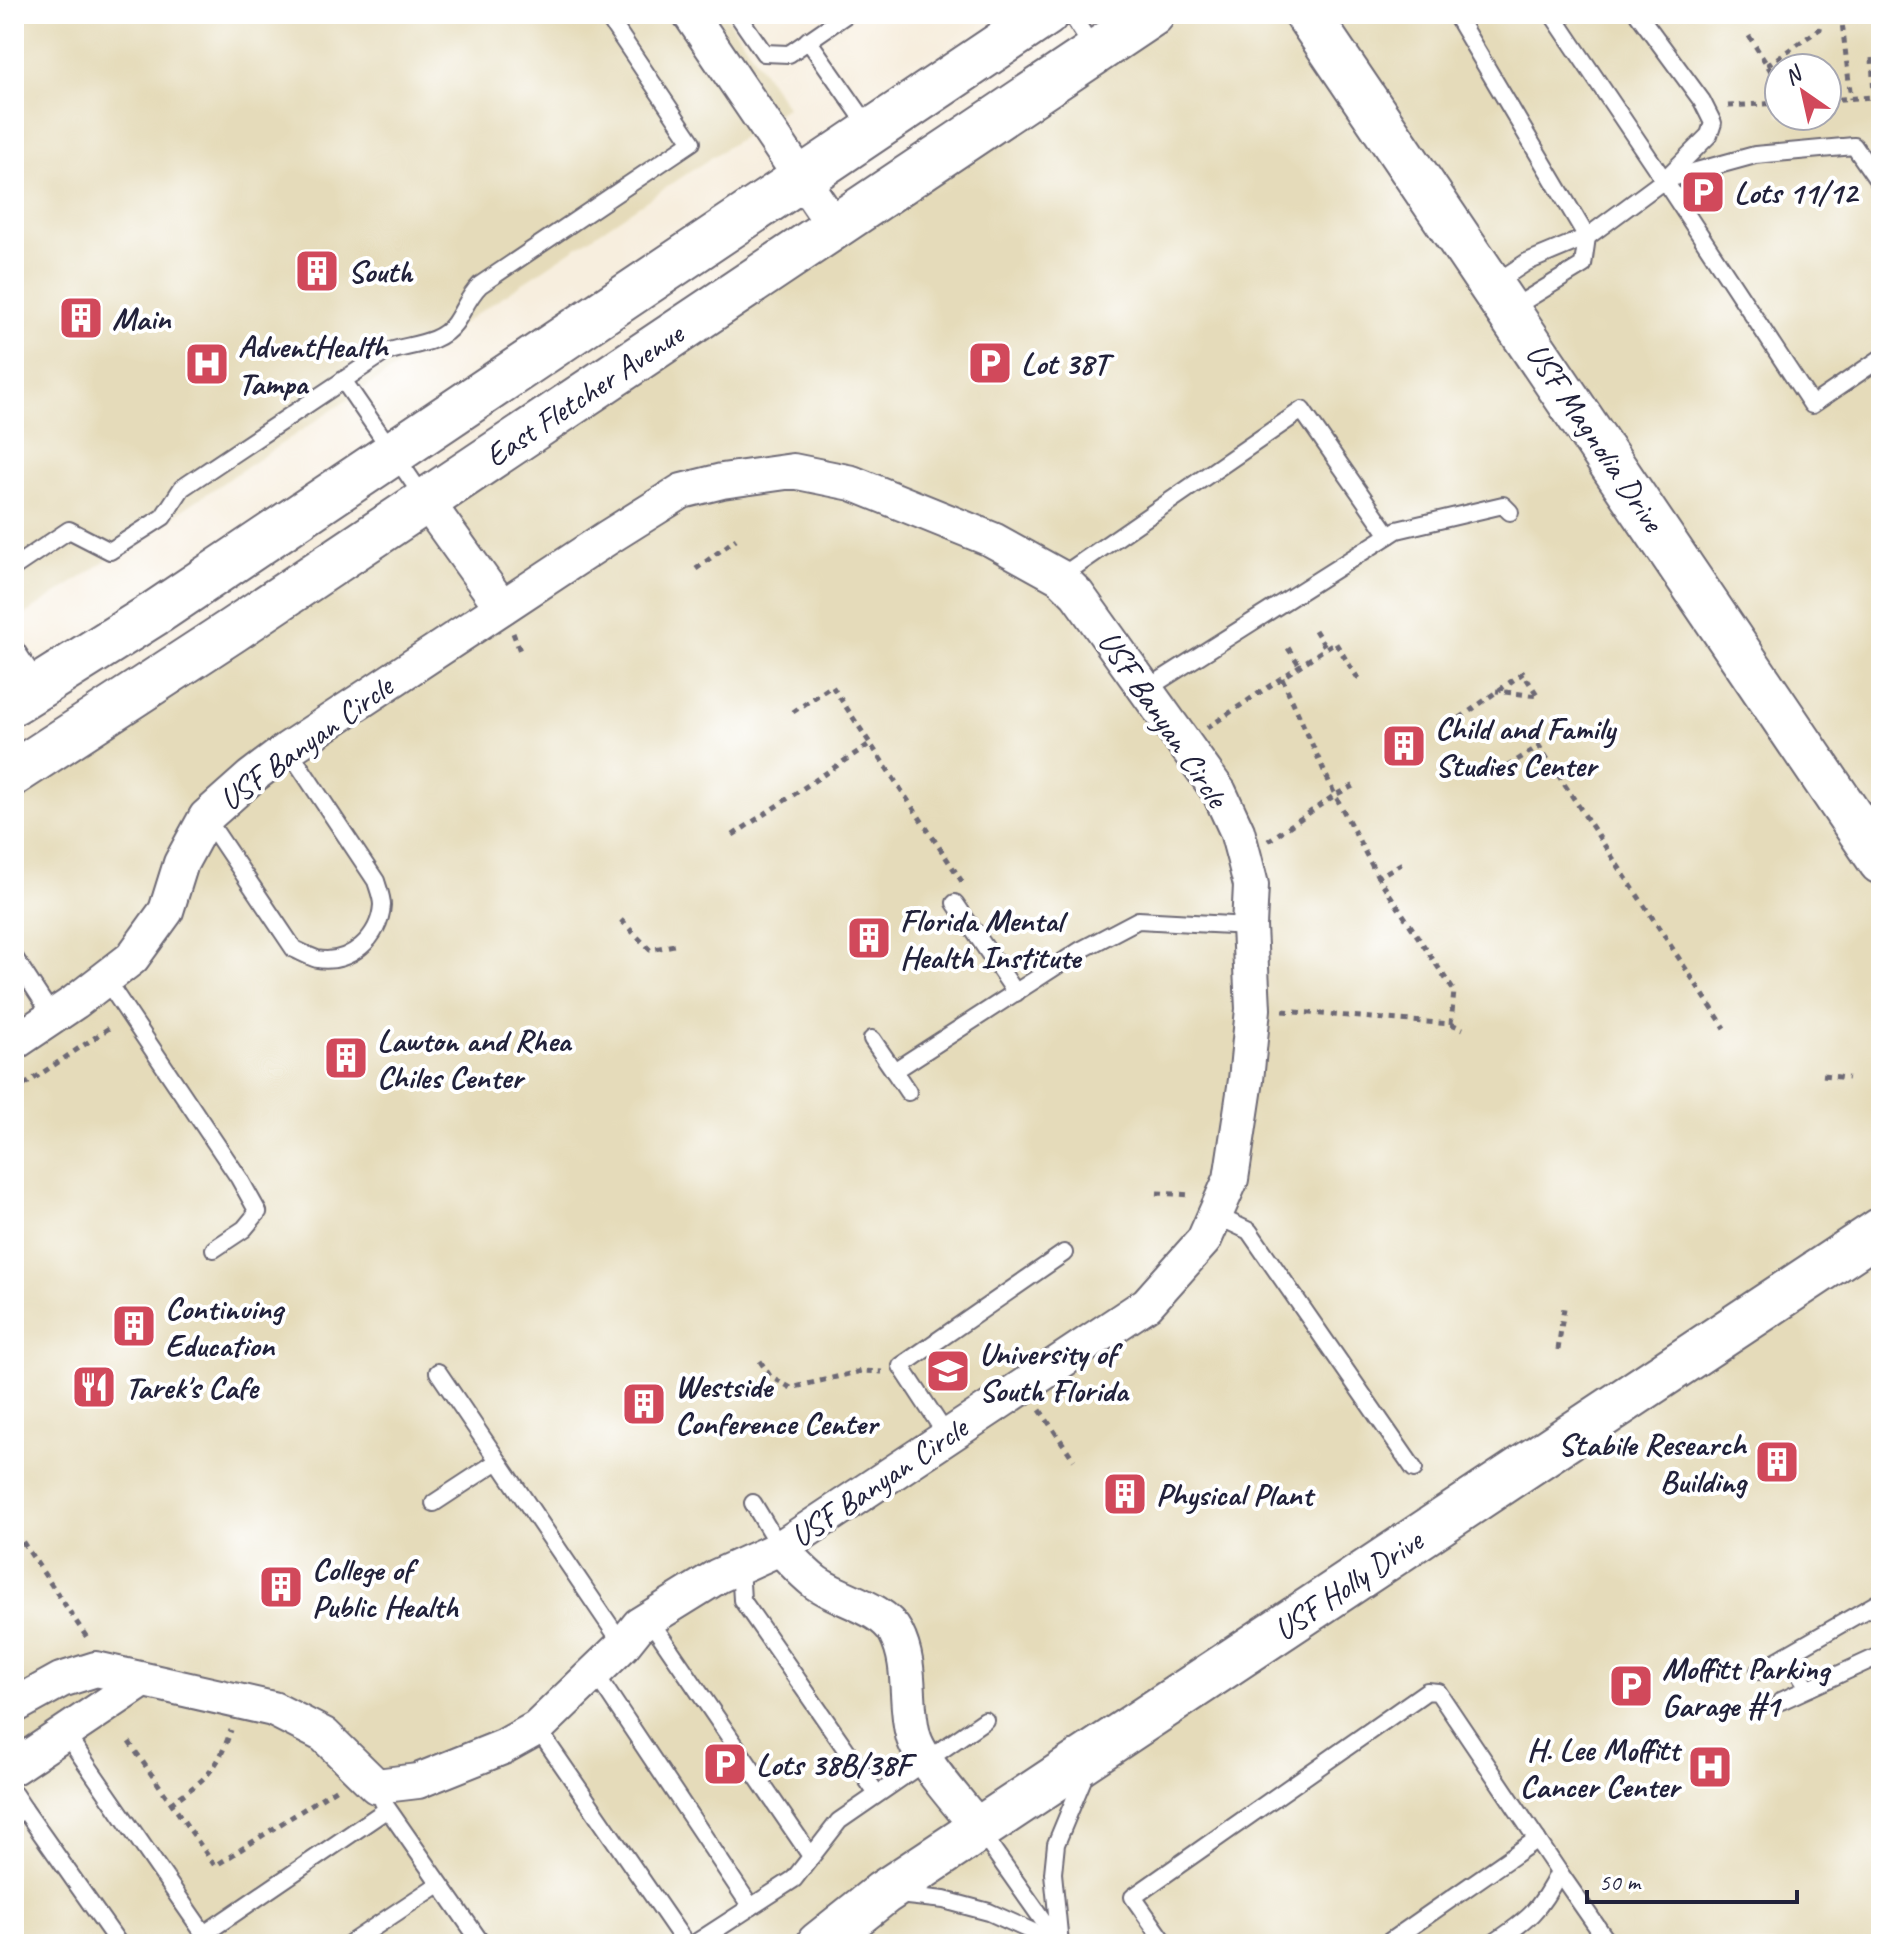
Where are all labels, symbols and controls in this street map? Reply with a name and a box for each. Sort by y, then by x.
north arrow [1763,52,1843,132]
text: N [1779,59,1809,92]
parking icon: Lots 11/12 [1679,168,1727,216]
place label: Lots 11/12 [1734,172,1860,213]
building icon: South [293,247,341,295]
place label: South [348,251,414,292]
building icon: Main [57,294,105,342]
place label: Main [112,298,172,339]
street label: East Fletcher Avenue [477,312,693,476]
place label: AdventHealth Tampa [238,326,390,404]
street label: USF Magnolia Drive [1517,335,1675,541]
parking icon: Lot 38T [966,339,1014,387]
hospital icon: AdventHealth Tampa [183,340,231,388]
place label: Lot 38T [1021,343,1115,384]
street label: USF Banyan Circle [1089,623,1239,817]
street label: USF Banyan Circle [211,665,403,820]
place label: Child and Family Studies Center [1435,708,1618,786]
building icon: Child and Family Studies Center [1380,722,1428,770]
place label: Florida Mental Health Institute [900,900,1083,978]
building icon: Florida Mental Health Institute [845,914,893,962]
place label: Lawton and Rhea Chiles Center [377,1020,573,1098]
building icon: Lawton and Rhea Chiles Center [322,1034,370,1082]
place label: Continuing Education [165,1288,286,1366]
building icon: Continuing Education [110,1302,158,1350]
place label: University of South Florida [979,1333,1130,1411]
school or university icon: University of South Florida [924,1347,972,1395]
restaurant icon: Tarek's Cafe [70,1363,118,1411]
place label: Westside Conference Center [675,1366,881,1444]
place label: Tarek's Cafe [125,1367,260,1408]
building icon: Westside Conference Center [620,1380,668,1428]
street label: USF Banyan Circle [783,1406,977,1556]
place label: Stabile Research Building [1558,1424,1748,1502]
building icon: Stabile Research Building [1753,1438,1801,1486]
building icon: Physical Plant [1101,1470,1149,1518]
place label: Physical Plant [1156,1474,1316,1515]
street label: USF Holly Drive [1266,1519,1432,1650]
place label: College of Public Health [312,1549,459,1627]
building icon: College of Public Health [257,1563,305,1611]
place label: Moffitt Parking Garage #1 [1662,1648,1832,1726]
parking icon: Moffitt Parking Garage #1 [1607,1662,1655,1710]
place label: H. Lee Moffitt Cancer Center [1520,1729,1682,1807]
parking icon: Lots 38B/38F [701,1740,749,1788]
hospital icon: H. Lee Moffitt Cancer Center [1686,1743,1734,1791]
place label: Lots 38B/38F [756,1744,918,1785]
scale bar [1587,1854,1797,1904]
text: 50 m [1599,1867,1642,1897]

